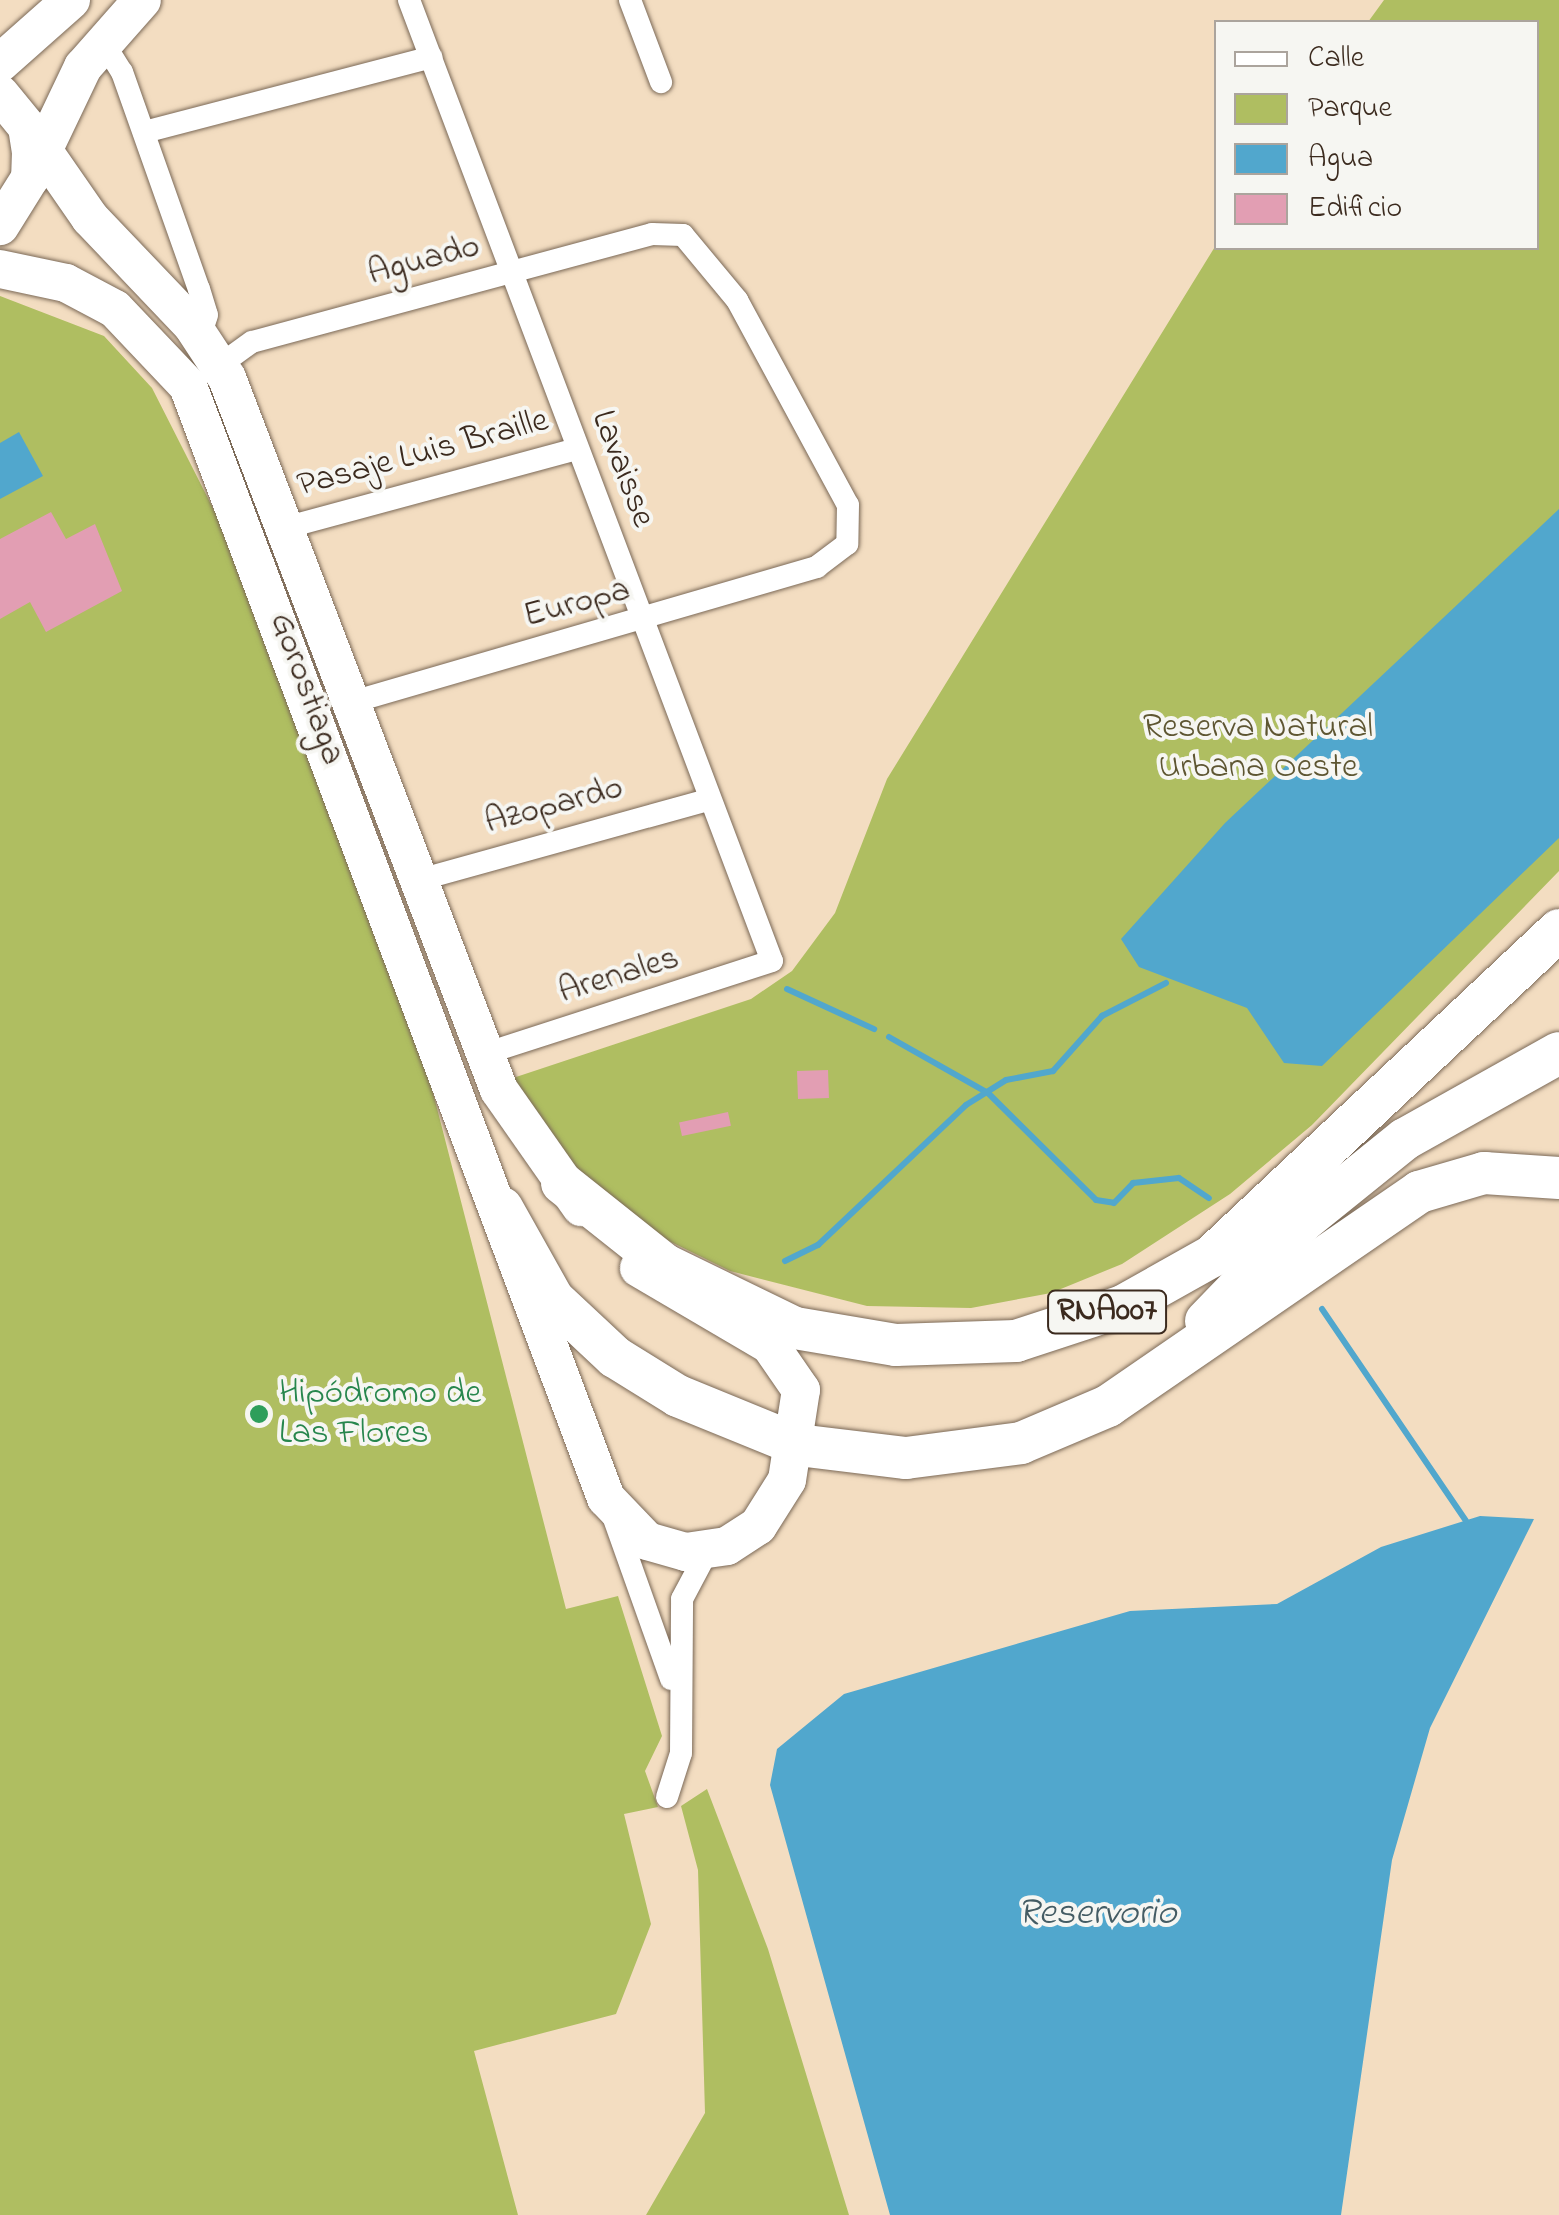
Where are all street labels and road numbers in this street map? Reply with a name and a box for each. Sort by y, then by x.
street label: Aguado [364,226,484,296]
street label: Pasaje Luis Braille [293,400,553,508]
street label: Lavaisse [581,405,663,533]
street label: Europa [519,570,635,638]
street label: Gorostiaga [259,607,353,771]
street label: Azopardo [480,767,628,845]
street label: Arenales [554,938,684,1014]
road number: RNA007 [1047,1285,1167,1339]

